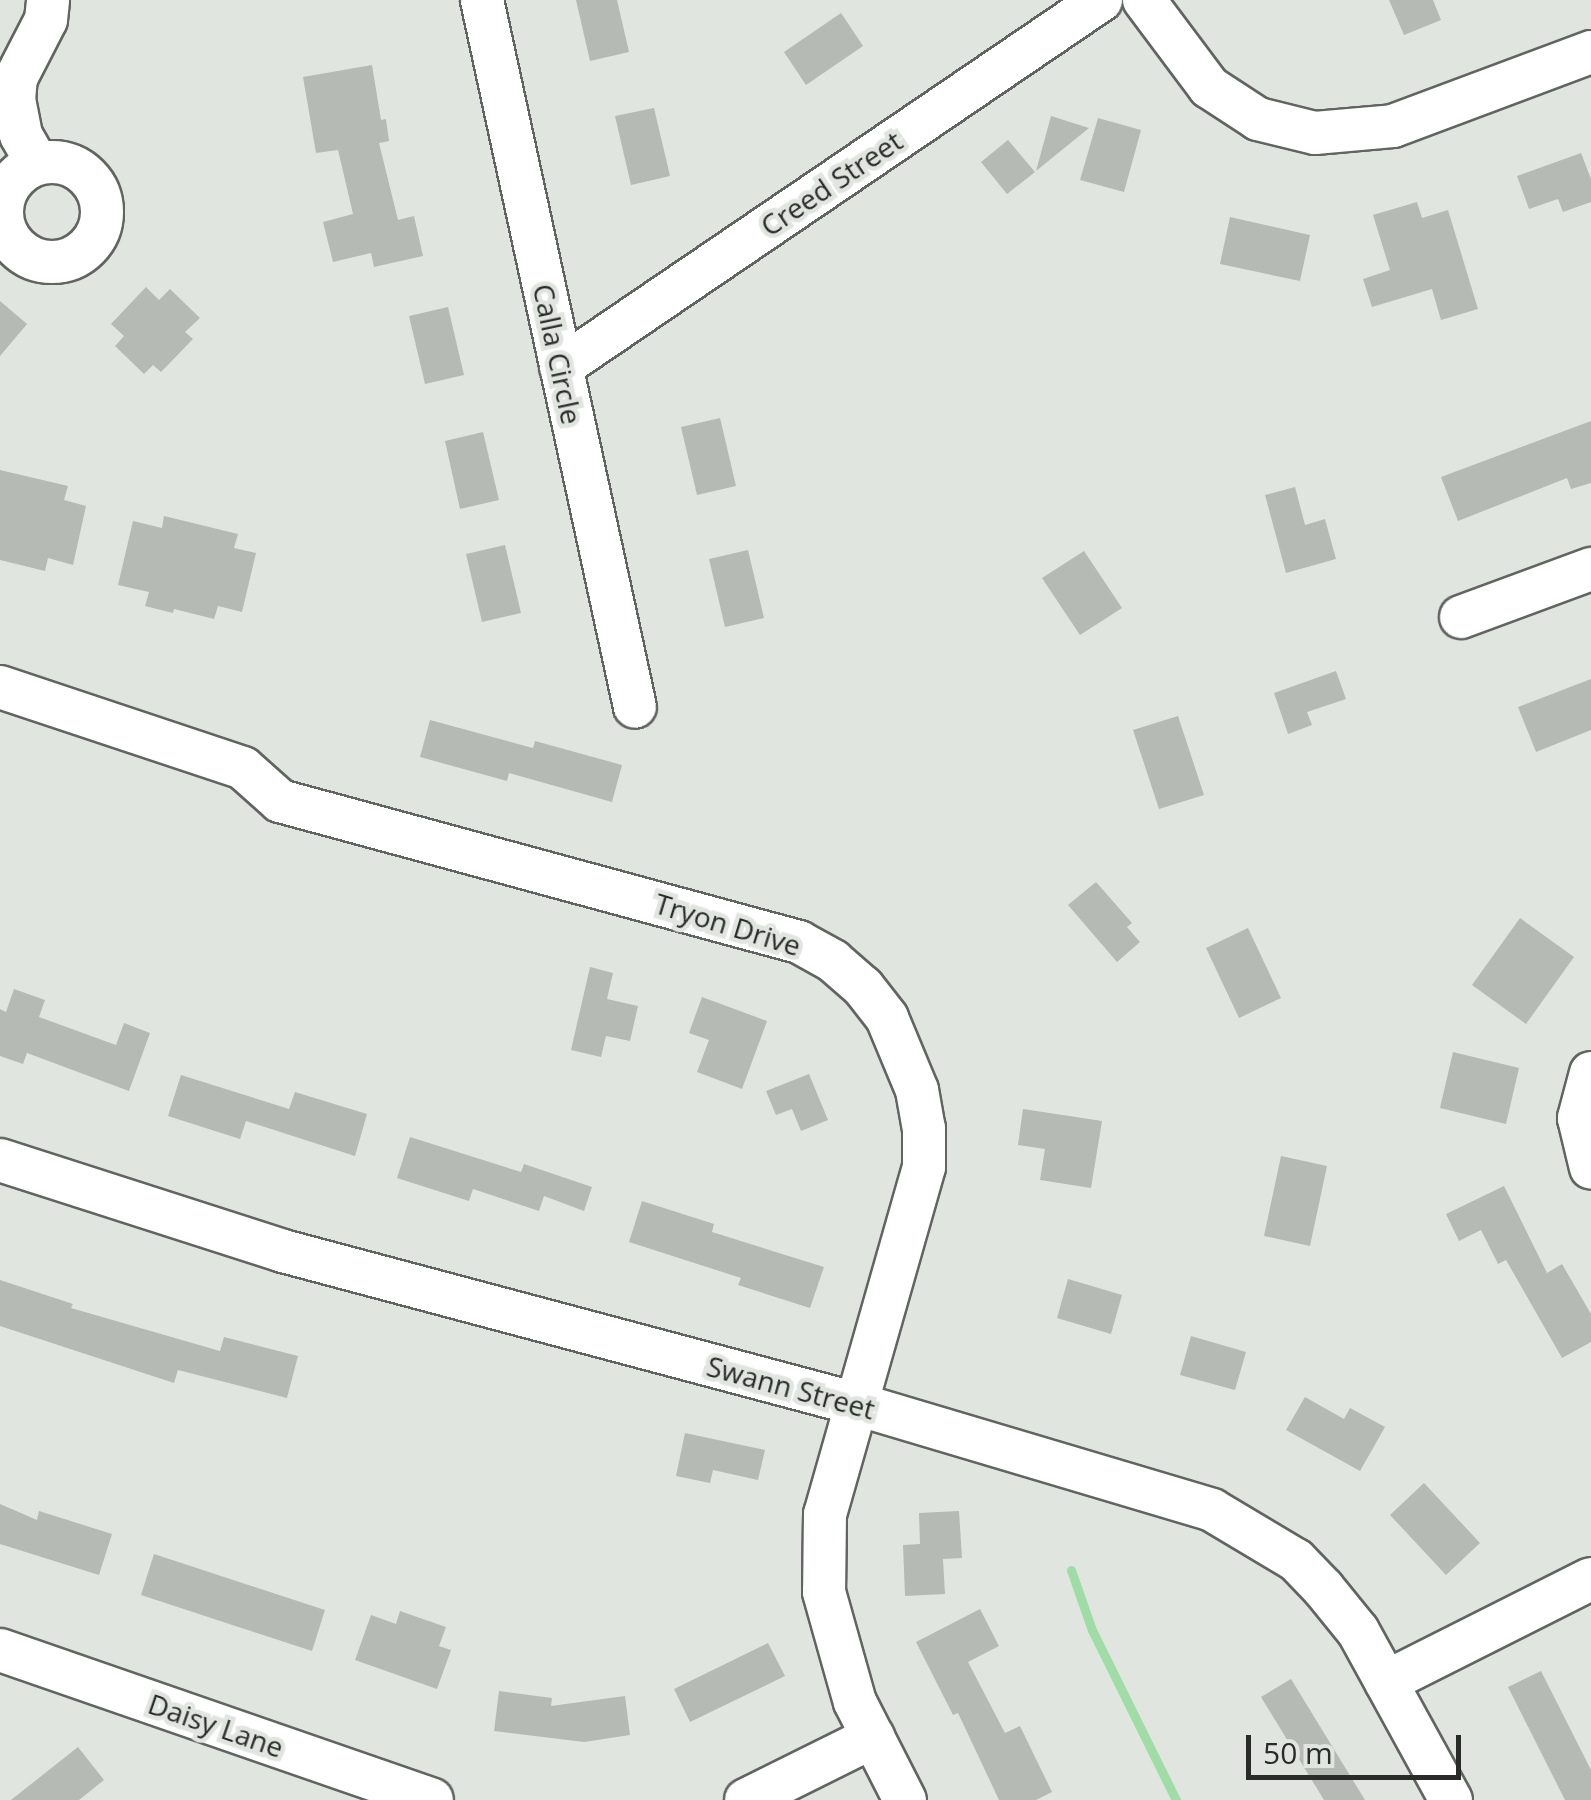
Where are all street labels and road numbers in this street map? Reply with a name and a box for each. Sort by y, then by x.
street label: Creed Street [754,123,908,243]
street label: Calla Circle [527,281,589,427]
street label: Tryon Drive [651,886,805,962]
street label: Swann Street [703,1348,879,1426]
street label: Daisy Lane [144,1686,288,1764]

